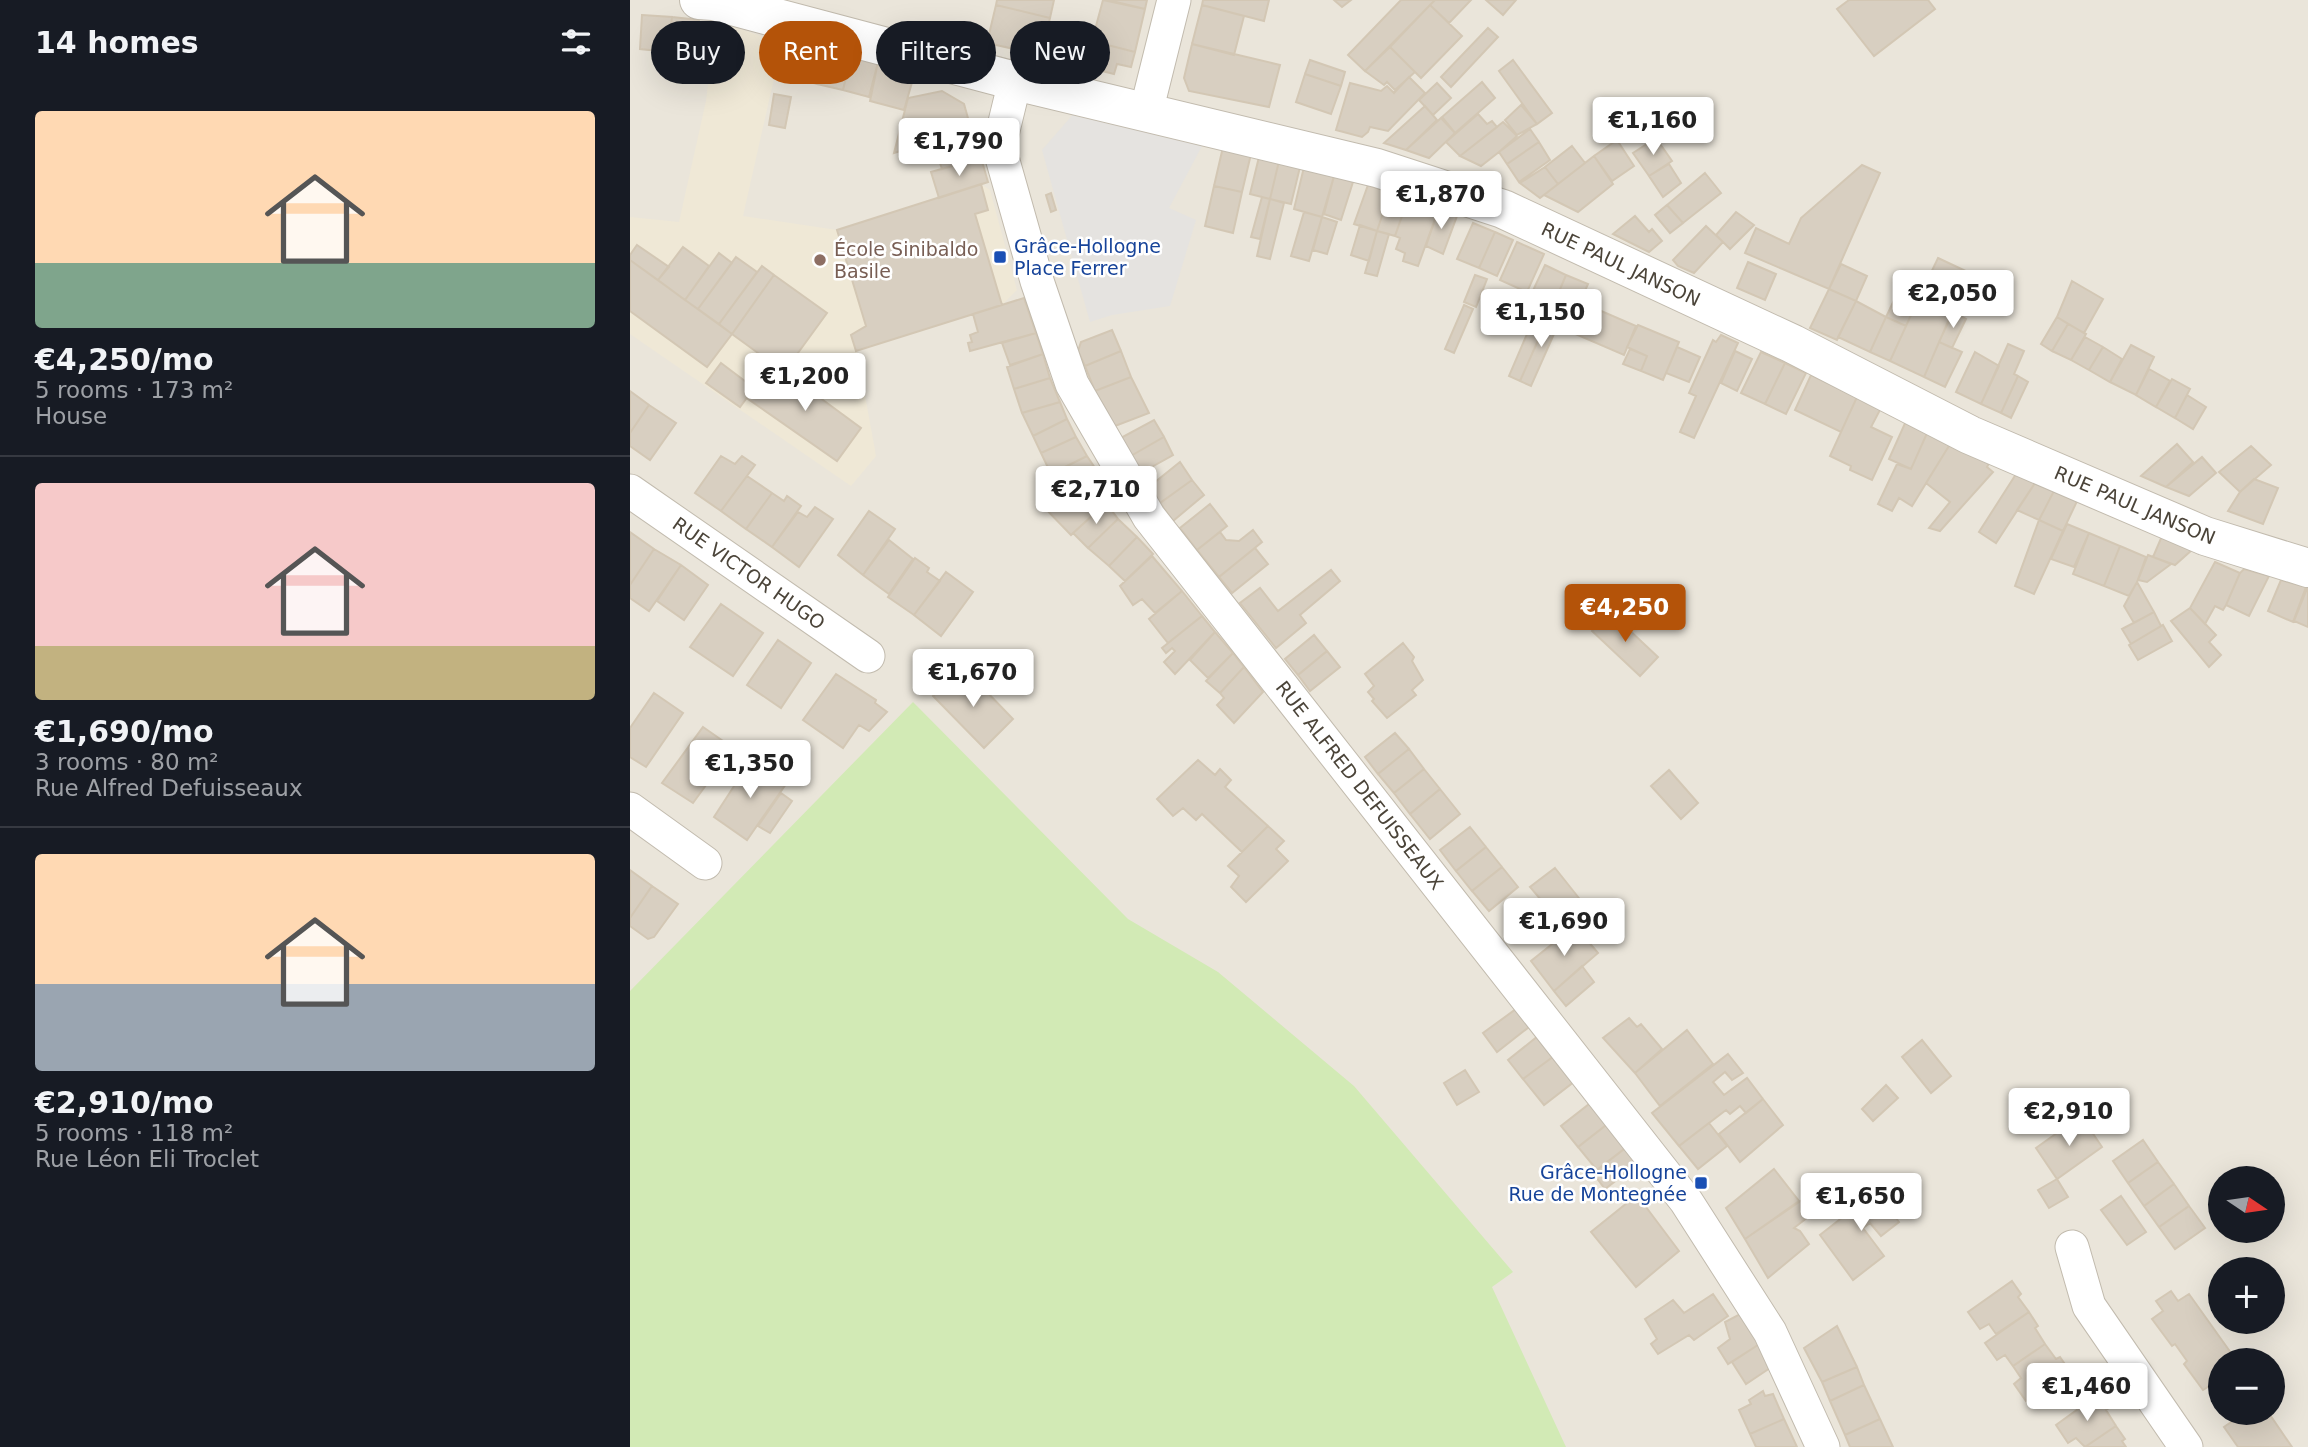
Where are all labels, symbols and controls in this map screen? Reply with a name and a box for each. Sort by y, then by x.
chip: Buy [651,21,745,84]
chip: Rent [759,21,862,84]
chip: Filters [876,21,996,84]
chip: New [1010,21,1110,84]
icon: filters [557,23,595,61]
text: 14 homes [35,25,199,60]
pin: €1,160 [1596,97,1710,157]
text: €1,160 [1609,107,1697,133]
pin: €1,790 [902,118,1016,178]
text: €1,790 [915,128,1003,154]
icon: home [252,156,378,282]
pin: €1,870 [1384,172,1498,231]
text: €1,870 [1397,181,1485,207]
street label: RUE PAUL JANSON [1538,218,1704,310]
place label: Grâce-Hollogne Place Ferrer [1014,235,1161,279]
place label: École Sinibaldo Basile [834,238,978,282]
marker: Grâce-Hollogne Place Ferrer [992,249,1008,265]
marker: École Sinibaldo Basile [812,252,828,268]
pin: €2,050 [1896,270,2010,330]
text: €2,050 [1909,280,1997,306]
pin: €1,150 [1484,290,1598,349]
text: €1,150 [1497,299,1585,325]
text: €4,250/mo [35,342,214,377]
pin: €1,200 [748,354,862,413]
text: €1,200 [761,363,849,389]
text: 5 rooms · 173 m² [35,377,233,403]
text: House [35,403,107,429]
street label: RUE PAUL JANSON [2051,461,2219,549]
pin: €2,710 [1039,466,1153,526]
text: €2,710 [1052,476,1140,502]
street label: RUE VICTOR HUGO [669,512,829,634]
icon: home [252,528,378,654]
pin: €4,250 [1568,584,1682,644]
text: €4,250 [1581,594,1669,620]
pin: €1,670 [916,650,1030,709]
text: €1,670 [929,659,1017,685]
street label: RUE ALFRED DEFUISSEAUX [1272,676,1448,894]
text: €1,690/mo [35,714,214,749]
pin: €1,350 [693,740,807,800]
text: 3 rooms · 80 m² [35,749,219,775]
text: €1,350 [706,750,794,776]
text: Rue Alfred Defuisseaux [35,775,303,801]
pin: €1,690 [1507,898,1621,958]
icon: home [252,899,378,1025]
text: €1,690 [1520,908,1608,934]
text: €2,910/mo [35,1085,214,1120]
pin: €2,910 [2012,1088,2126,1148]
text: €2,910 [2025,1098,2113,1124]
text: 5 rooms · 118 m² [35,1120,233,1146]
text: Rue Léon Eli Troclet [35,1146,259,1172]
place label: Grâce-Hollogne Rue de Montegnée [1508,1161,1687,1205]
north arrow [2208,1166,2286,1242]
map controls [2208,1166,2285,1425]
pin: €1,650 [1804,1174,1918,1233]
marker: Grâce-Hollogne Rue de Montegnée [1693,1175,1709,1191]
text: €1,650 [1817,1183,1905,1209]
button: + [2208,1257,2285,1334]
button: − [2208,1348,2285,1425]
pin: €1,460 [2030,1364,2144,1423]
text: €1,460 [2043,1373,2131,1399]

